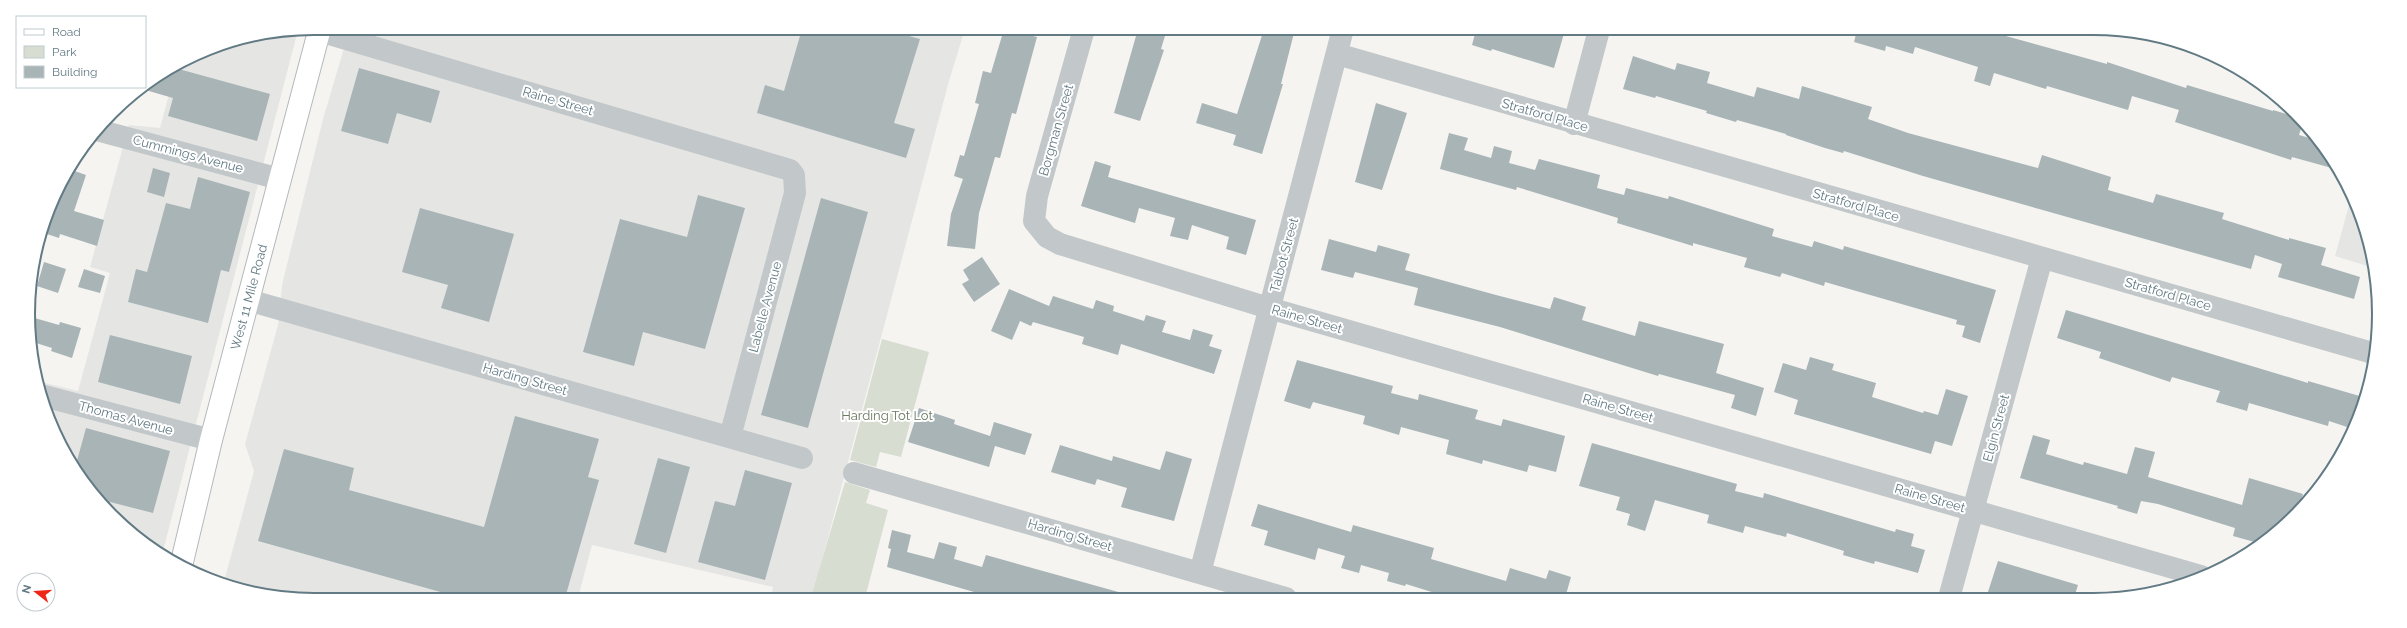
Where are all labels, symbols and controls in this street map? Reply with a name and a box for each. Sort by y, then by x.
legend [16,16,146,88]
text: Road [52,25,81,39]
text: Park [52,45,77,59]
text: Building [52,65,98,79]
street label: Borgman Street [1036,82,1076,178]
street label: Raine Street [521,84,596,118]
street label: Stratford Place [1500,96,1590,135]
street label: Cummings Avenue [131,132,245,176]
street label: Stratford Place [1811,186,1901,225]
street label: Talbot Street [1267,215,1301,294]
street label: West 11 Mile Road [228,243,270,351]
street label: Labelle Avenue [746,260,784,354]
street label: Stratford Place [2123,275,2213,314]
street label: Raine Street [1270,302,1345,336]
street label: Harding Street [481,360,569,398]
street label: Raine Street [1581,391,1656,425]
street label: Elgin Street [1980,392,2012,463]
street label: Thomas Avenue [77,398,175,438]
park label: Harding Tot Lot [841,408,933,423]
street label: Raine Street [1893,481,1968,515]
street label: Harding Street [1026,516,1114,554]
north arrow [16,572,56,612]
text: N [19,583,34,595]

